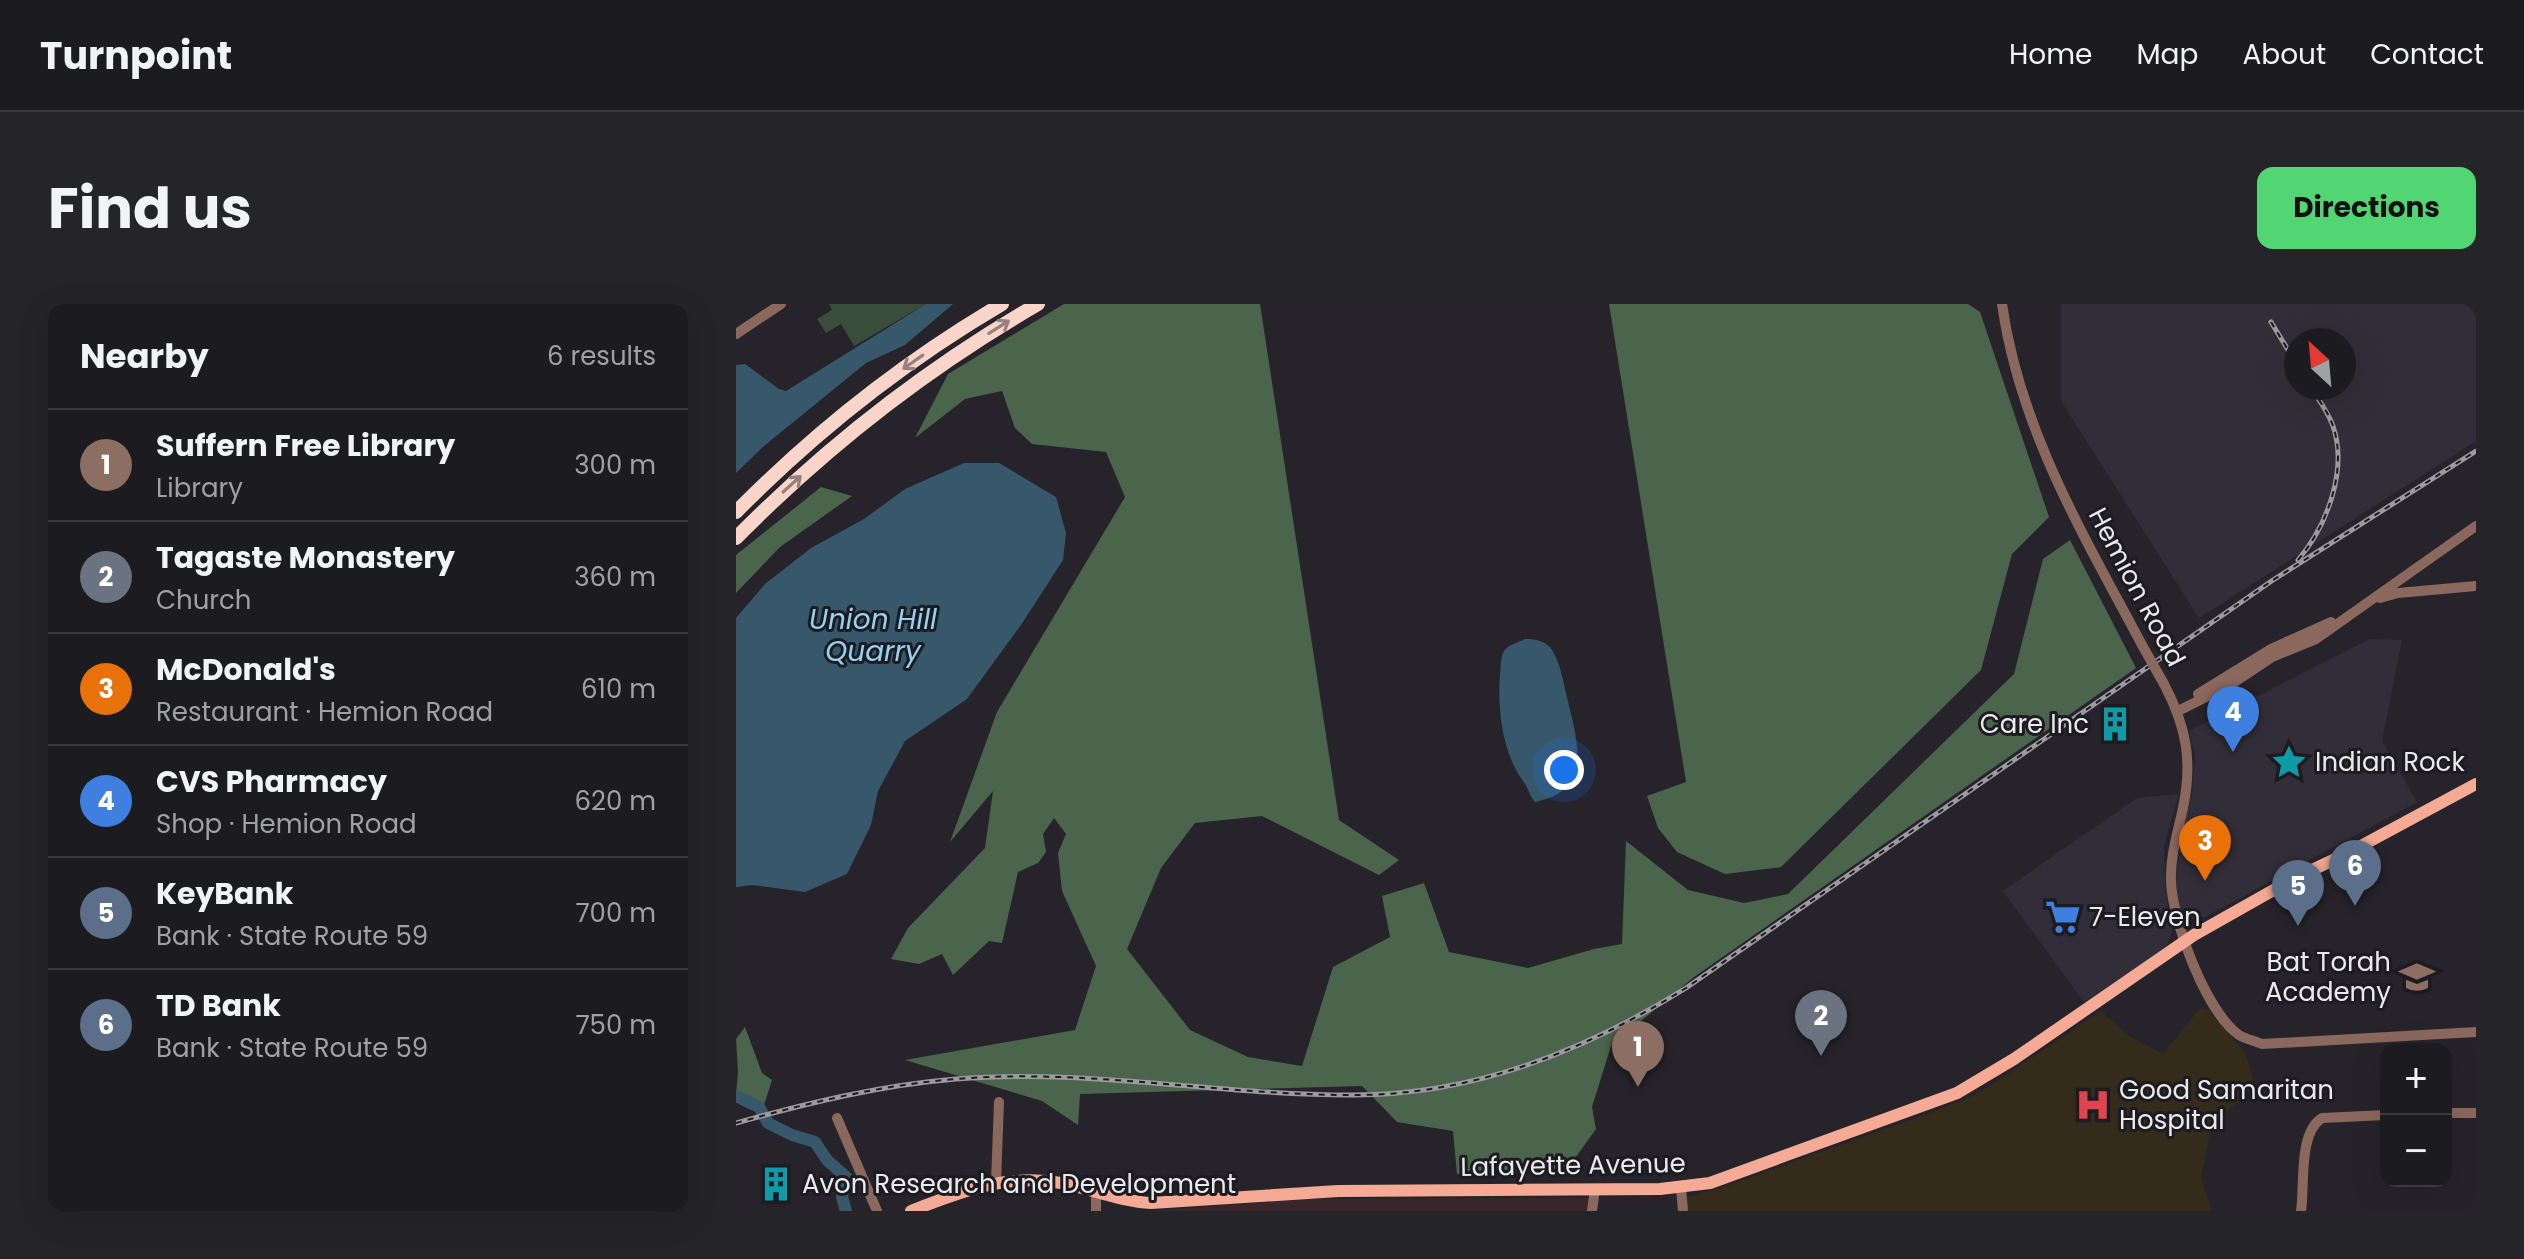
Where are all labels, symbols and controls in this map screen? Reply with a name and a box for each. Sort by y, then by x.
text: Turnpoint [40,29,232,82]
text: Home [2009,35,2092,74]
text: Map [2136,35,2198,74]
text: About [2242,35,2326,74]
text: Contact [2370,35,2484,74]
button: Directions [2257,167,2476,249]
text: Find us [48,169,252,248]
one-way arrow [987,319,1010,335]
north arrow [2284,328,2356,400]
text: Nearby [80,332,209,380]
text: 6 results [547,338,656,374]
one-way arrow [903,354,925,370]
text: Suffern Free Library [156,424,455,467]
text: 1 [101,447,111,483]
text: 300 m [574,447,656,483]
text: Library [156,470,243,506]
one-way arrow [782,474,802,493]
street label: Hemion Road [2080,501,2194,673]
text: Tagaste Monastery [156,536,455,579]
text: 2 [99,559,113,595]
text: 360 m [574,559,656,595]
text: Church [156,582,251,618]
water label: Union Hill Quarry [809,600,937,671]
text: McDonald's [156,648,336,691]
text: 3 [98,671,114,707]
text: 610 m [581,671,656,707]
pin: 4 [2207,686,2259,752]
text: Restaurant · Hemion Road [156,694,493,730]
building icon: Care Inc [2096,705,2134,743]
place label: Care Inc [1980,706,2089,742]
place icon: Indian Rock [2270,743,2308,781]
place label: Indian Rock [2315,744,2465,780]
your location [1544,750,1584,790]
text: CVS Pharmacy [156,760,387,803]
text: 4 [97,783,115,819]
text: 620 m [574,783,656,819]
text: Shop · Hemion Road [156,806,417,842]
pin: 3 [2179,815,2231,881]
pin: 6 [2329,840,2381,906]
pin: 5 [2272,860,2324,926]
text: KeyBank [156,872,293,915]
text: 5 [98,895,114,931]
text: 700 m [575,895,656,931]
supermarket icon: 7-Eleven [2044,898,2082,936]
place label: 7-Eleven [2089,899,2201,935]
text: Bank · State Route 59 [156,918,428,954]
place label: Bat Torah Academy [2265,944,2391,1010]
school or university icon: Bat Torah Academy [2398,958,2436,996]
text: TD Bank [156,984,281,1027]
pin: 2 [1795,990,1847,1056]
text: 6 [98,1007,114,1043]
text: 750 m [575,1007,656,1043]
pin: 1 [1612,1021,1664,1087]
text: Bank · State Route 59 [156,1030,428,1066]
map controls [2380,1043,2452,1187]
button: + [2380,1043,2452,1115]
place label: Good Samaritan Hospital [2119,1072,2334,1138]
hospital icon: Good Samaritan Hospital [2074,1086,2112,1124]
button: − [2380,1115,2452,1187]
street label: Lafayette Avenue [1460,1145,1686,1185]
building icon: Avon Research and Development [757,1165,795,1203]
place label: Avon Research and Development [802,1166,1236,1202]

